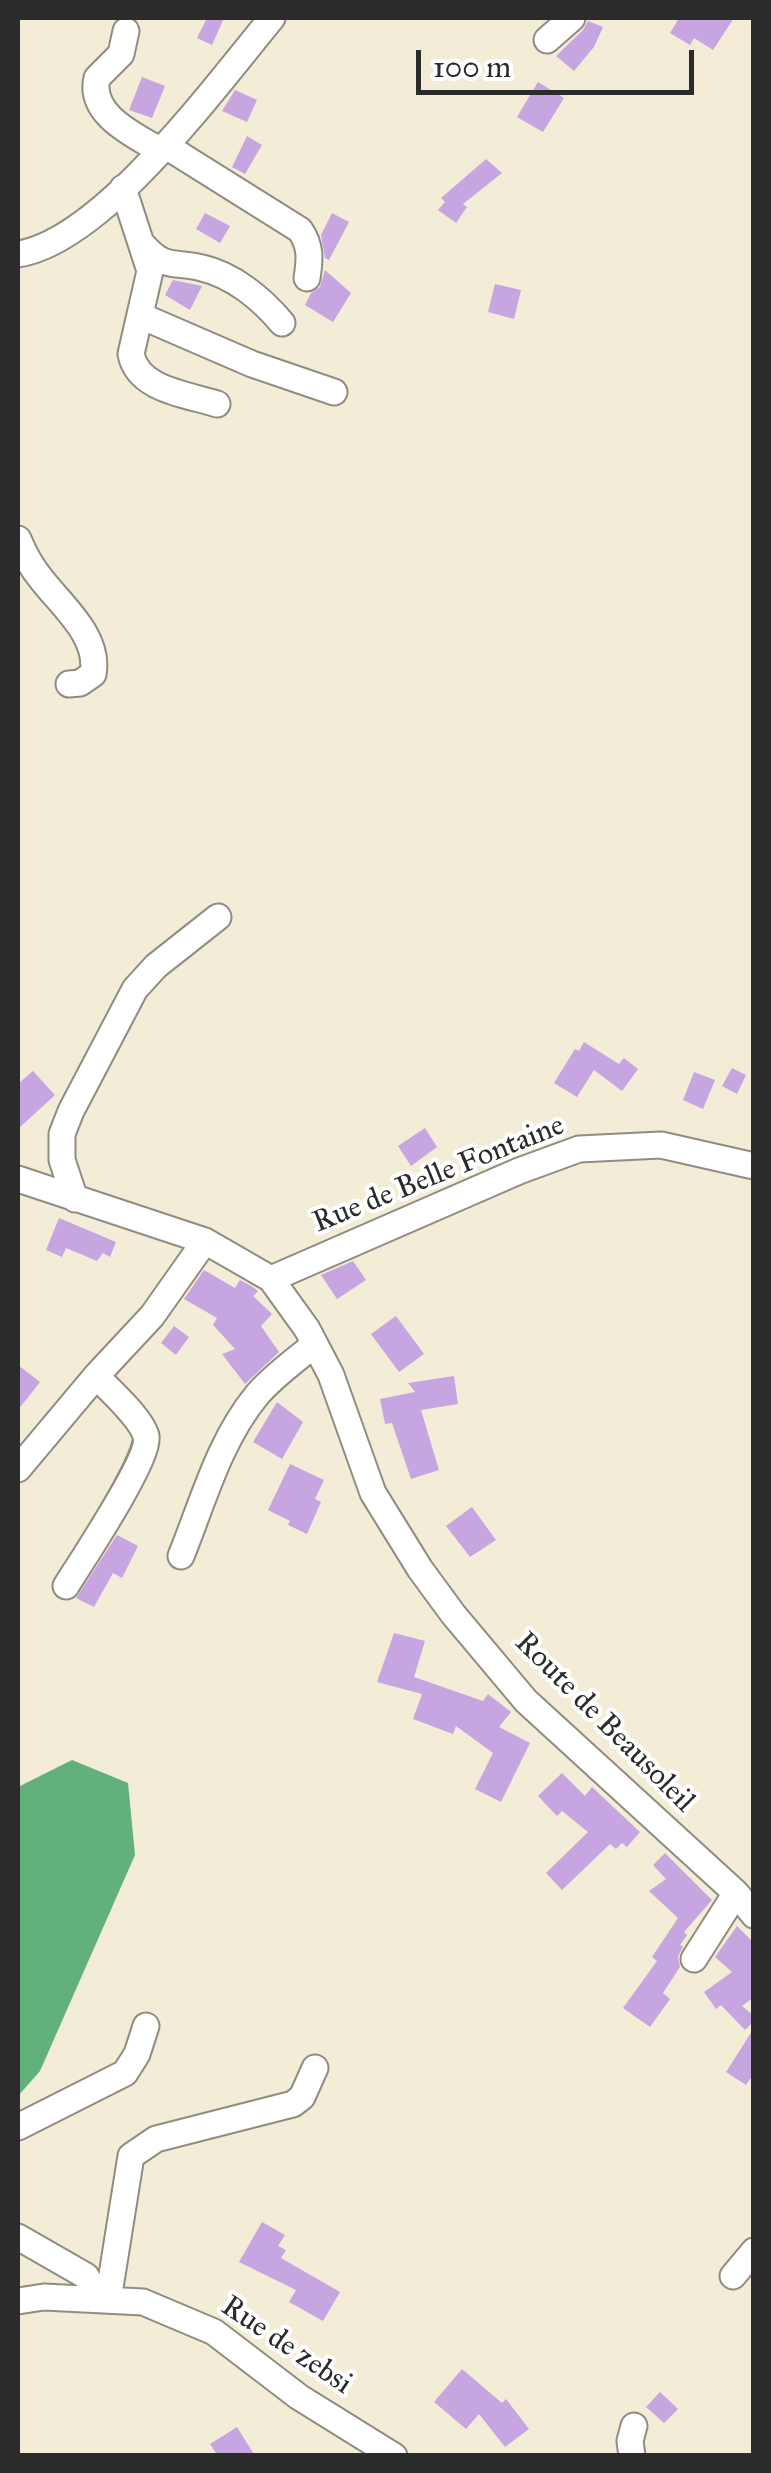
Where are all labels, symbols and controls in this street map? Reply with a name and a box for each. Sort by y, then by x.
scale bar [421,30,698,92]
text: 100 m [433,49,511,85]
street label: Rue de Belle Fontaine [308,1108,570,1242]
street label: Route de Beausoleil [506,1625,702,1821]
street label: Rue de zebsi [214,2289,358,2403]

